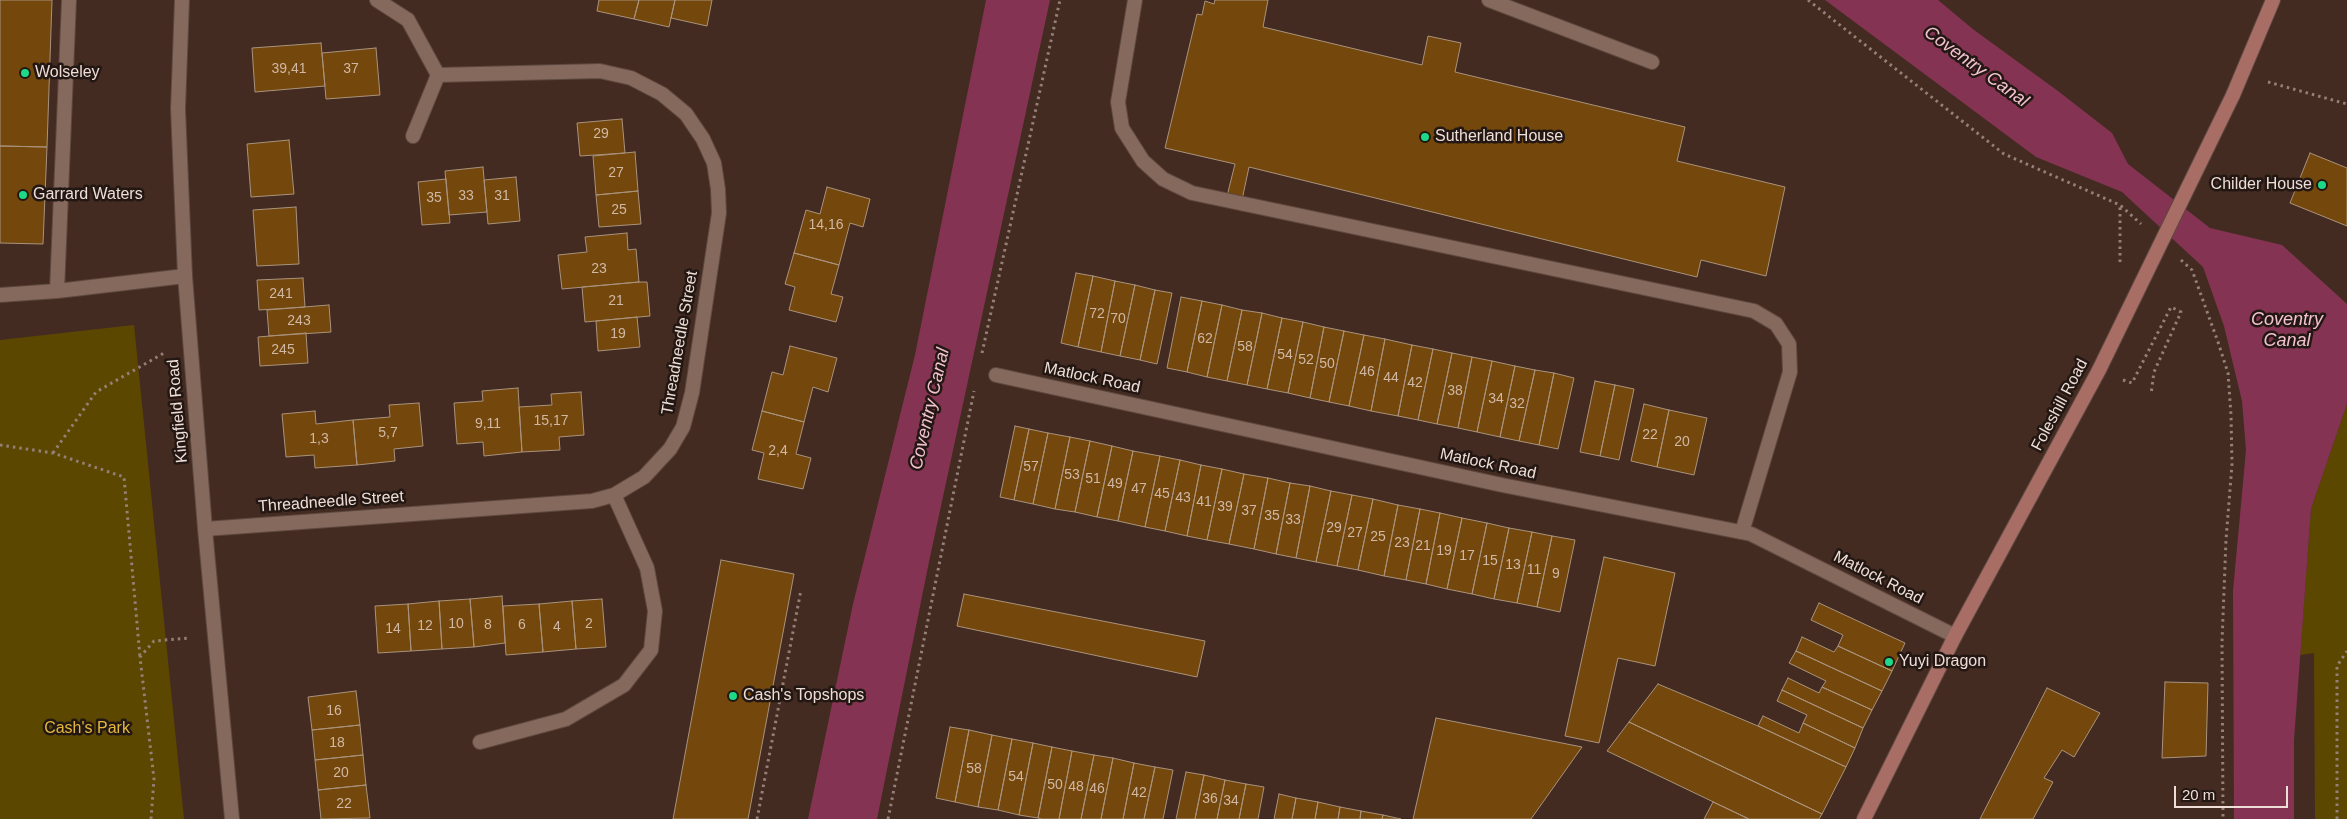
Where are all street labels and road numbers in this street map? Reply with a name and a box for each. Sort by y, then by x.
street label: Threadneedle Street [658,270,702,416]
street label: Foleshill Road [2028,356,2092,454]
street label: Kingfield Road [164,358,192,464]
street label: Matlock Road [1042,358,1142,398]
street label: Matlock Road [1438,444,1538,484]
street label: Threadneedle Street [258,487,404,517]
street label: Matlock Road [1830,547,1926,609]

